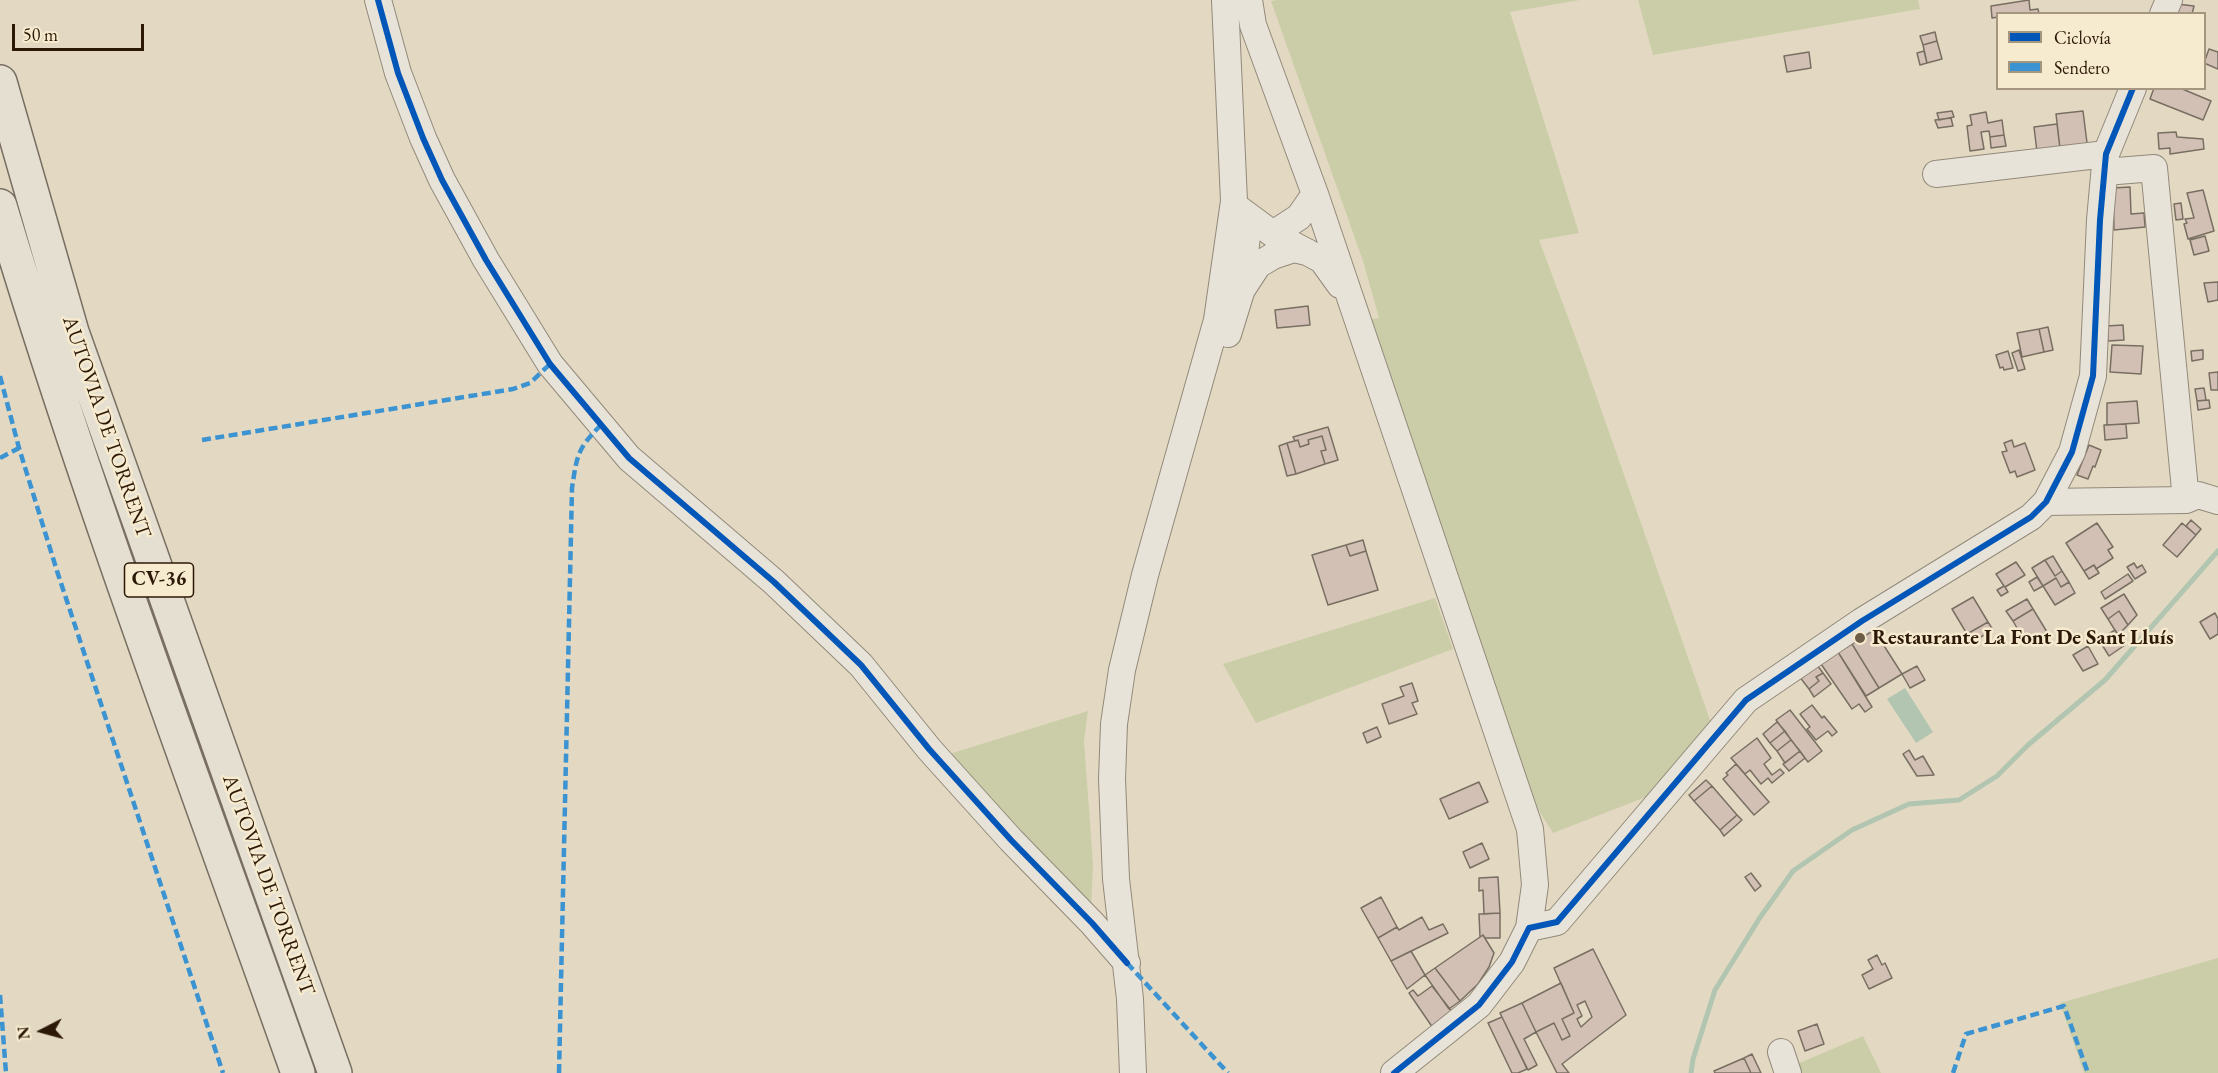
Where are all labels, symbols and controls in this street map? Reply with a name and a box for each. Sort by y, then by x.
scale bar [15,12,147,50]
legend [1996,12,2206,90]
text: 50 m [23,23,58,46]
text: Ciclovía [2054,26,2111,49]
text: Sendero [2054,56,2110,79]
street label: AUTOVIA DE TORRENT [56,313,156,541]
road number: CV-36 [124,563,194,597]
place label: Restaurante La Font De Sant Lluís [1872,625,2173,651]
marker: Restaurante La Font De Sant Lluís [1853,631,1867,645]
street label: AUTOVIA DE TORRENT [216,771,320,999]
north arrow [12,1001,72,1061]
text: N [12,1025,35,1040]

